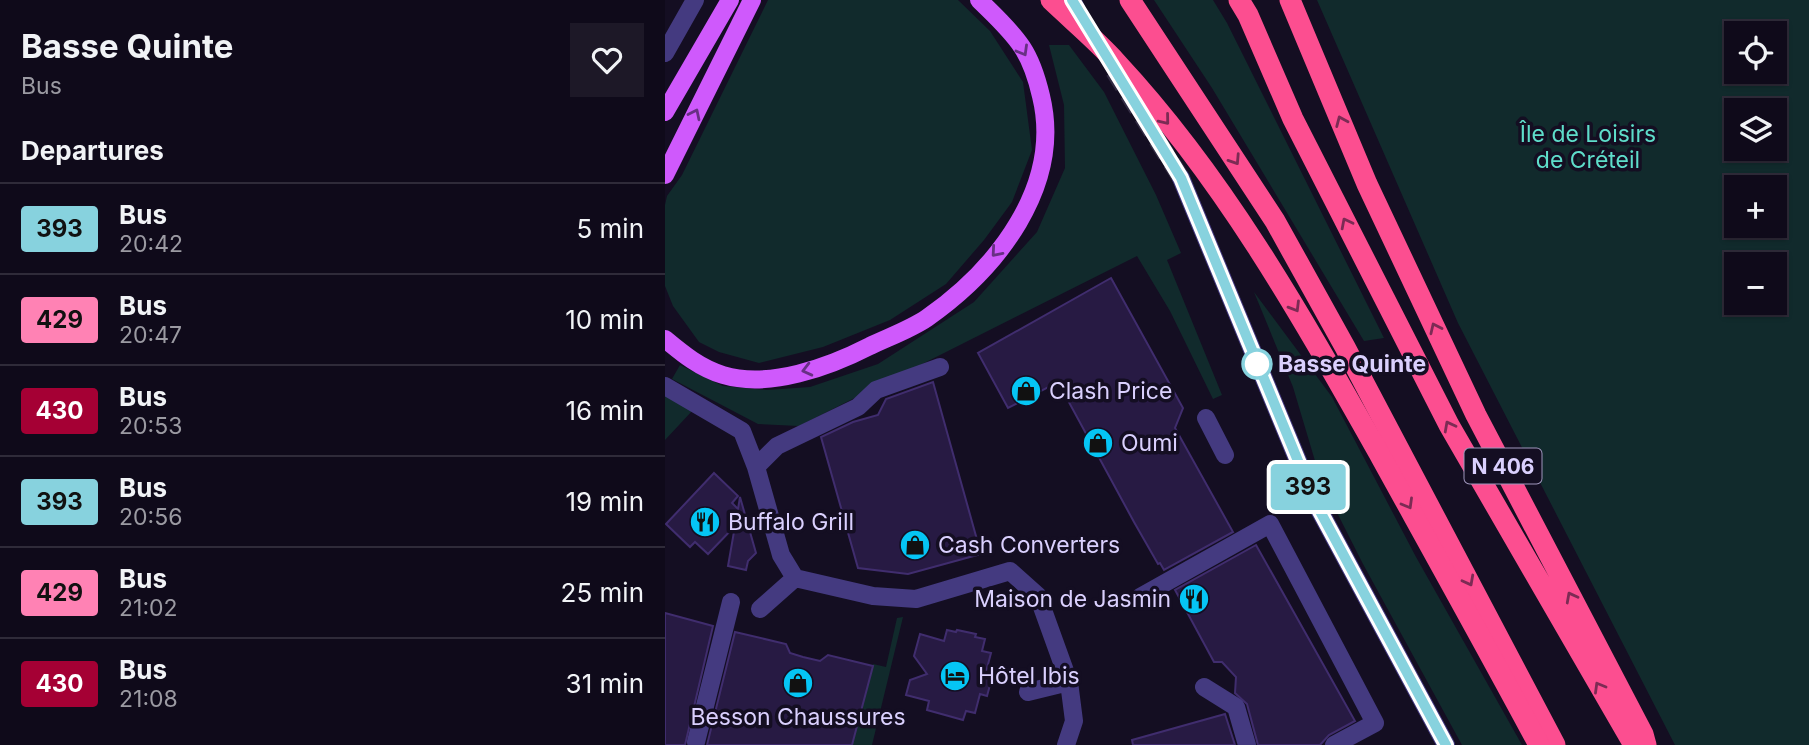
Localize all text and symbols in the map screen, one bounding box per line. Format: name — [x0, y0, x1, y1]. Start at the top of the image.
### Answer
map controls — [1724, 21, 1787, 315]
button: locate — [1724, 21, 1787, 84]
button: heart — [570, 23, 644, 97]
text: Basse Quinte — [21, 26, 234, 66]
one-way arrow — [1015, 44, 1028, 57]
text: Bus — [21, 72, 62, 100]
button: layers — [1724, 98, 1787, 161]
one-way arrow — [687, 109, 701, 121]
one-way arrow — [1157, 112, 1170, 125]
one-way arrow — [1335, 116, 1349, 128]
park label: Île de Loisirs de Créteil — [1519, 120, 1656, 174]
text: Departures — [21, 135, 164, 166]
one-way arrow — [1227, 152, 1240, 165]
button: + — [1724, 175, 1787, 238]
text: Bus — [119, 199, 167, 230]
text: 5 min — [576, 213, 644, 244]
text: 393 — [36, 214, 83, 243]
one-way arrow — [1341, 218, 1355, 230]
text: 20:42 — [119, 230, 183, 258]
one-way arrow — [992, 244, 1004, 257]
button: − — [1724, 252, 1787, 315]
text: Bus — [119, 290, 167, 321]
one-way arrow — [1287, 299, 1300, 312]
text: 10 min — [565, 304, 644, 335]
text: 429 — [36, 305, 83, 334]
text: 20:47 — [119, 321, 182, 349]
one-way arrow — [1429, 323, 1443, 335]
marker: Basse Quinte — [1242, 349, 1272, 379]
place label: Basse Quinte — [1278, 350, 1426, 378]
one-way arrow — [801, 362, 813, 376]
shop icon: Clash Price — [1009, 374, 1043, 408]
place label: Clash Price — [1049, 377, 1172, 405]
text: Bus — [119, 381, 167, 412]
text: 16 min — [566, 395, 644, 426]
text: 430 — [36, 396, 83, 425]
text: 20:53 — [119, 412, 182, 440]
one-way arrow — [1444, 420, 1458, 433]
shop icon: Oumi — [1081, 426, 1115, 460]
place label: Oumi — [1121, 429, 1178, 457]
road number: N 406 — [1465, 448, 1541, 484]
line badge: 393 — [1268, 464, 1348, 510]
text: Bus — [119, 472, 167, 503]
text: 393 — [1285, 472, 1331, 501]
text: 19 min — [566, 486, 644, 517]
text: 393 — [36, 487, 83, 516]
one-way arrow — [1400, 497, 1413, 510]
text: 20:56 — [119, 503, 182, 531]
restaurant icon: Buffalo Grill — [688, 505, 722, 539]
place label: Buffalo Grill — [728, 508, 854, 536]
shop icon: Cash Converters — [898, 528, 932, 562]
place label: Cash Converters — [938, 531, 1120, 559]
text: Bus — [119, 563, 167, 594]
one-way arrow — [1460, 574, 1474, 586]
text: 25 min — [561, 577, 644, 608]
text: 429 — [36, 578, 83, 607]
restaurant icon: Maison de Jasmin — [1177, 582, 1211, 616]
place label: Maison de Jasmin — [974, 585, 1171, 613]
one-way arrow — [1566, 592, 1579, 604]
text: 21:02 — [119, 594, 178, 622]
text: Bus — [119, 654, 167, 685]
hotel icon: Hôtel Ibis — [938, 659, 972, 693]
place label: Hôtel Ibis — [978, 662, 1080, 690]
shop icon: Besson Chaussures — [781, 666, 815, 700]
text: 31 min — [566, 668, 644, 699]
text: 430 — [36, 669, 83, 698]
one-way arrow — [1594, 681, 1607, 694]
text: 21:08 — [119, 685, 178, 713]
place label: Besson Chaussures — [690, 703, 906, 731]

